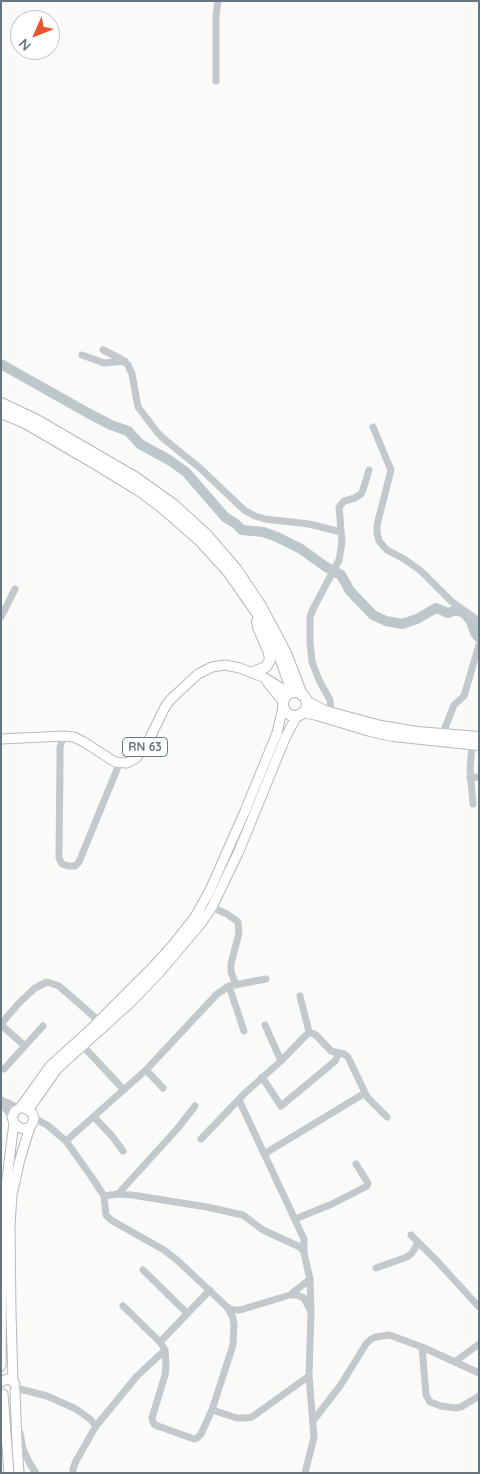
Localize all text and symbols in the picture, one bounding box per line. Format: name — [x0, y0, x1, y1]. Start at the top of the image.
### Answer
north arrow — [10, 10, 60, 60]
text: N — [15, 35, 35, 55]
road number: RN 63 — [122, 738, 168, 756]

